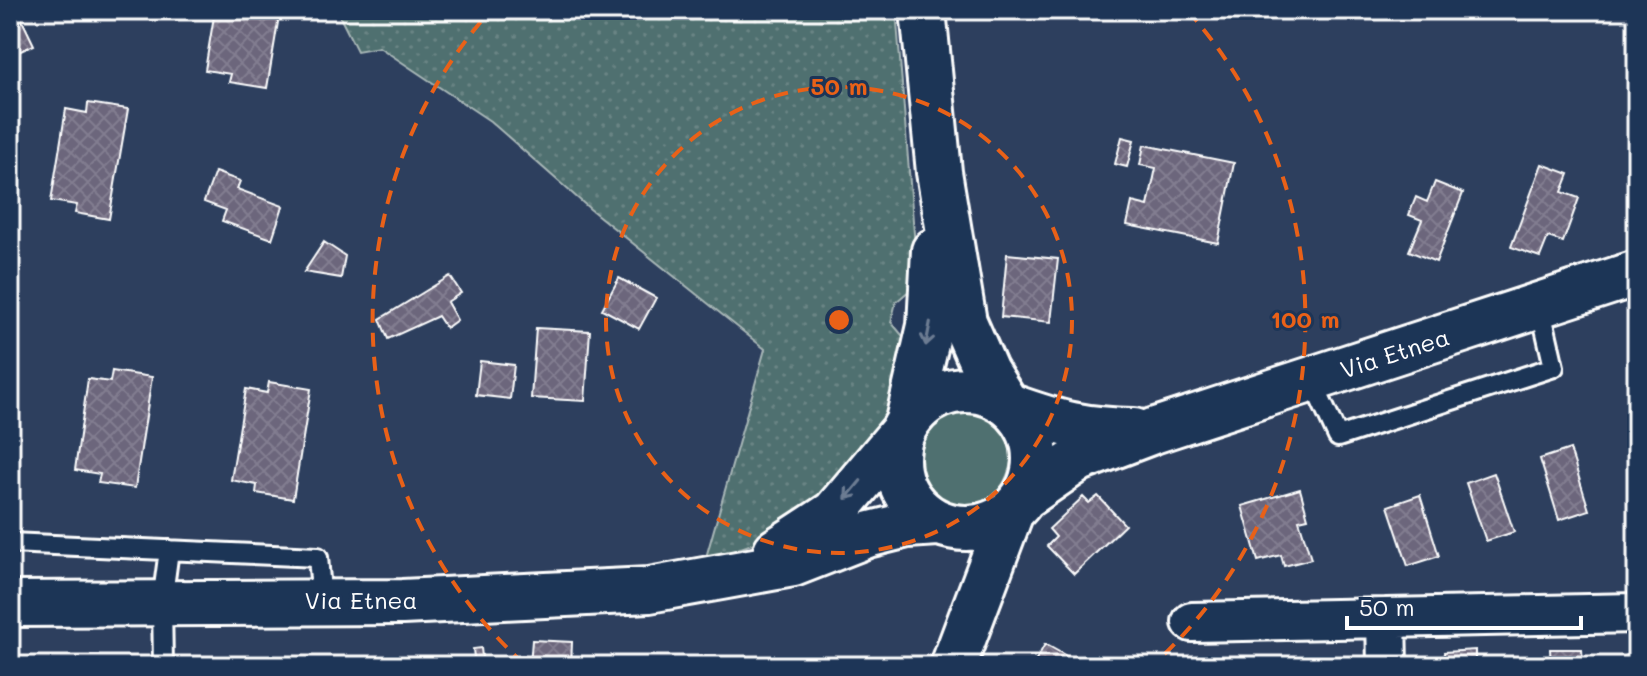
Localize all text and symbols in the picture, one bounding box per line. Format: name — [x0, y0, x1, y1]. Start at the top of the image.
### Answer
text: 50 m — [810, 70, 868, 101]
text: 100 m — [1270, 303, 1340, 334]
centre of rings — [825, 306, 853, 334]
one-way arrow — [920, 320, 935, 346]
street label: Via Etnea — [1336, 320, 1453, 385]
one-way arrow — [844, 479, 862, 500]
scale bar — [1347, 580, 1581, 630]
street label: Via Etnea — [305, 584, 417, 615]
text: 50 m — [1359, 591, 1415, 622]

